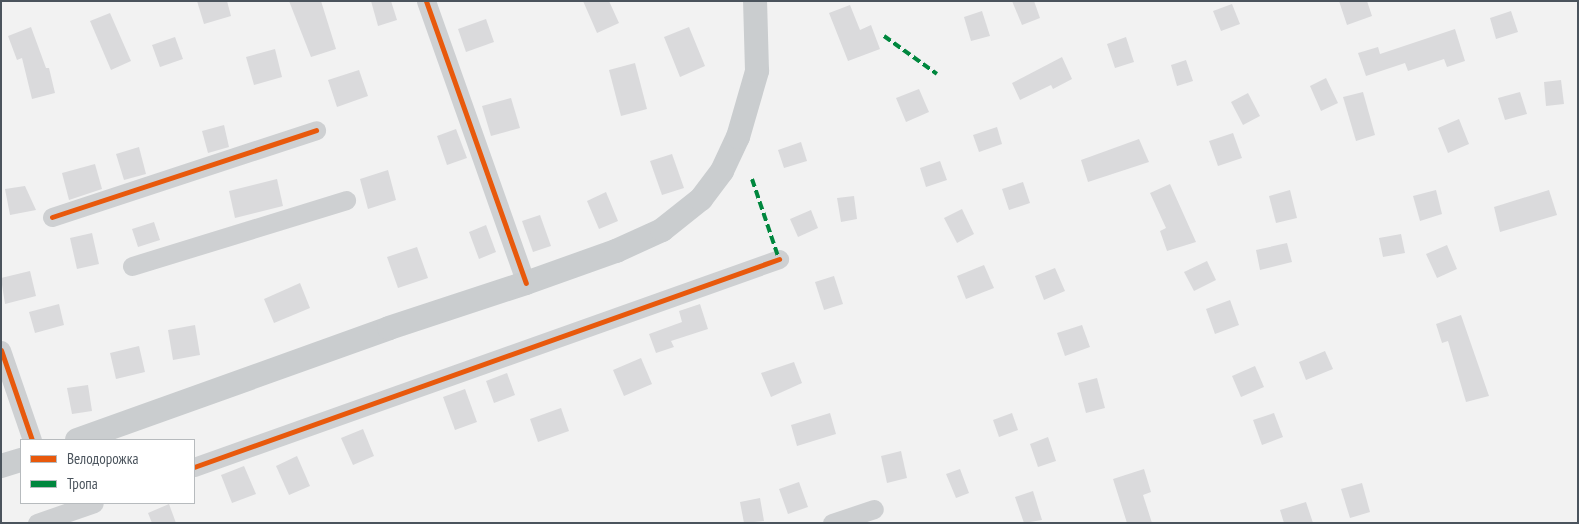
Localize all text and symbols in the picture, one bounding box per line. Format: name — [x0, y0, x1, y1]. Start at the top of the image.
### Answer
legend — [20, 439, 195, 504]
text: Велодорожка — [67, 449, 138, 468]
text: Тропа — [67, 474, 98, 493]

